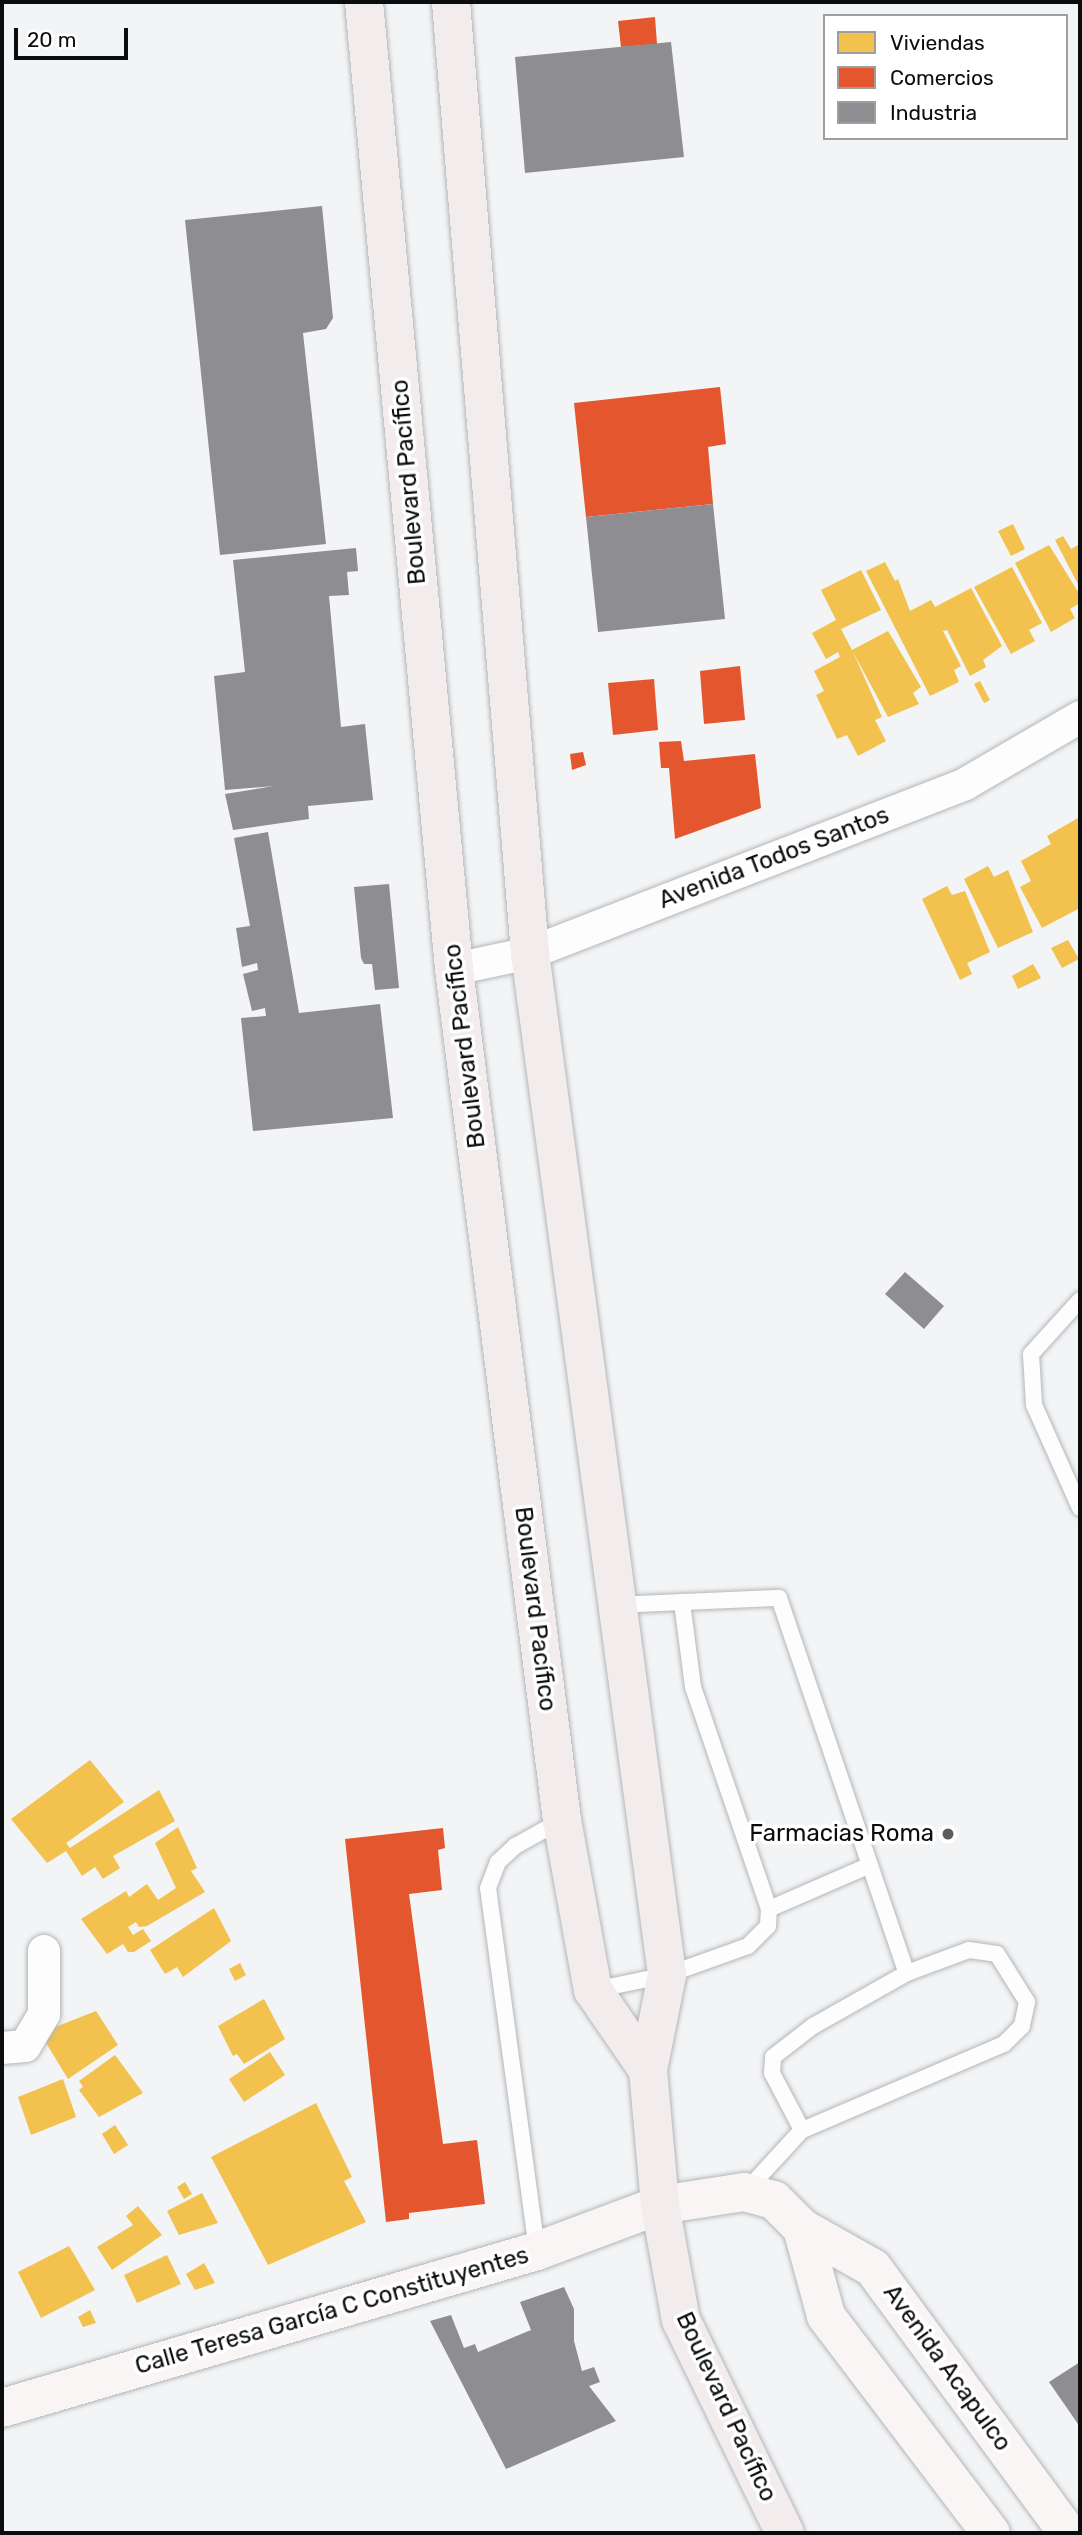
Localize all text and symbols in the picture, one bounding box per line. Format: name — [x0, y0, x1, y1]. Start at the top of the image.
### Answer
scale bar — [18, 14, 131, 58]
legend — [823, 14, 1068, 140]
text: 20 m — [27, 27, 76, 52]
text: Viviendas — [890, 30, 985, 55]
text: Comercios — [890, 65, 994, 90]
text: Industria — [890, 100, 977, 125]
street label: Boulevard Pacífico — [386, 378, 432, 586]
street label: Avenida Todos Santos — [655, 801, 893, 915]
street label: Boulevard Pacífico — [438, 942, 492, 1150]
street label: Boulevard Pacífico — [508, 1505, 562, 1713]
place label: Farmacias Roma — [749, 1820, 934, 1848]
marker: Farmacias Roma — [940, 1826, 956, 1842]
street label: Calle Teresa García C Constituyentes — [132, 2241, 532, 2381]
street label: Avenida Acapulco — [877, 2279, 1017, 2457]
street label: Boulevard Pacífico — [669, 2308, 783, 2506]

